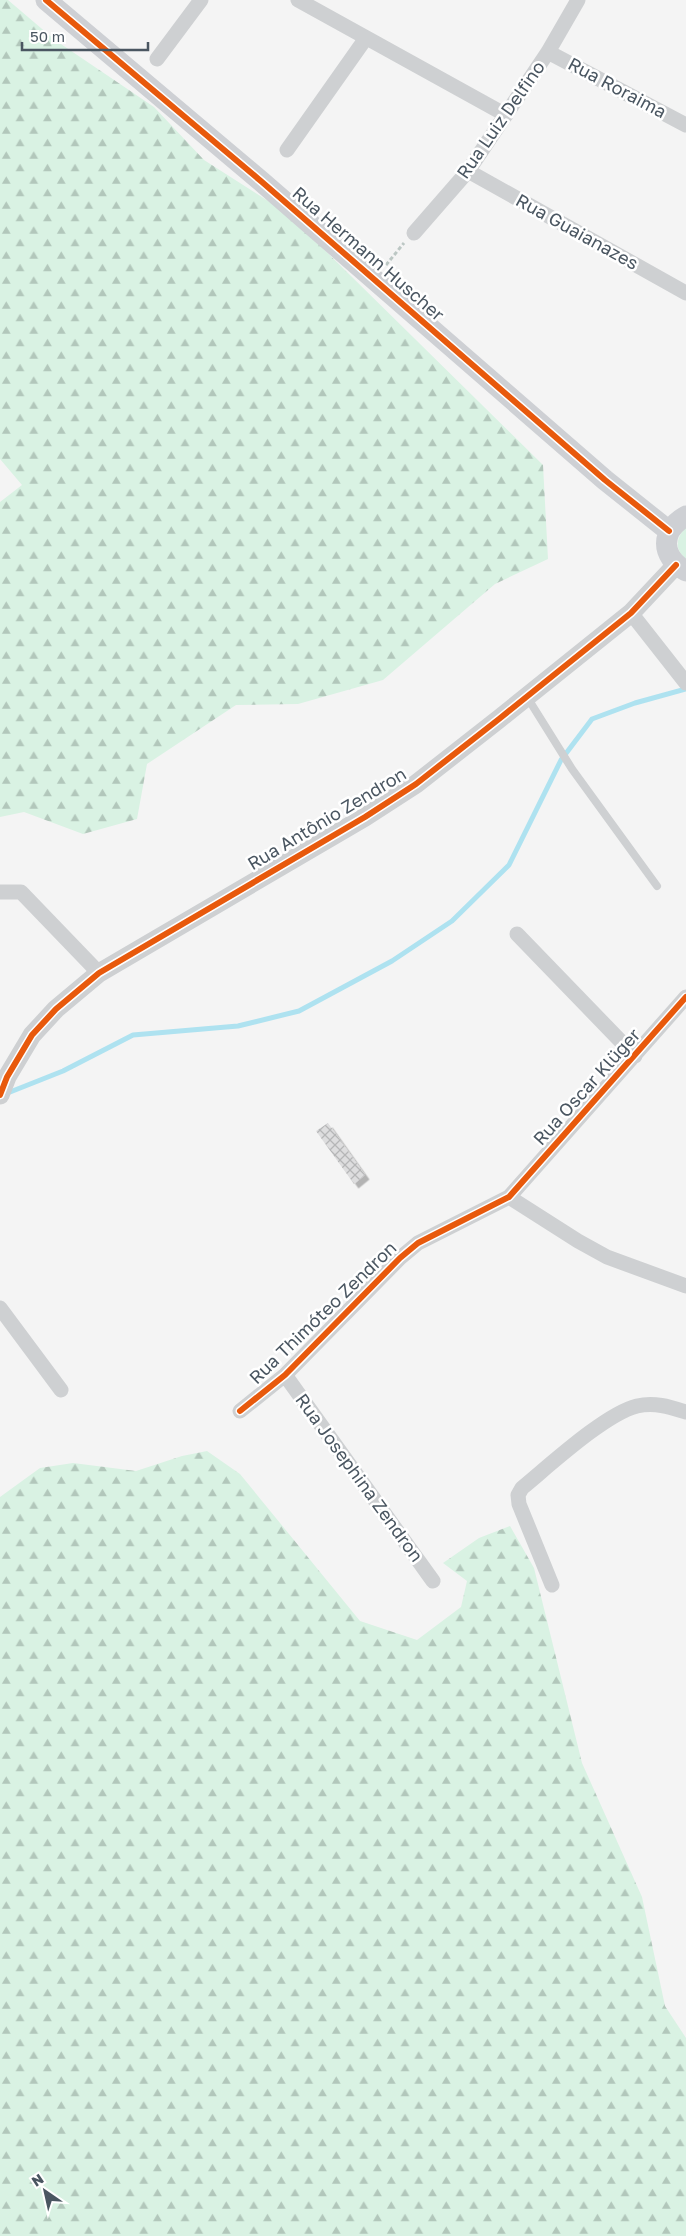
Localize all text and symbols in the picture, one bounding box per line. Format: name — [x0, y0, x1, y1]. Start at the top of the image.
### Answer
scale bar — [22, 20, 149, 52]
text: 50 m — [30, 27, 65, 45]
street label: Rua Roraima — [565, 52, 670, 122]
street label: Rua Luiz Delfino — [451, 56, 549, 182]
street label: Rua Hermann Huscher — [288, 181, 449, 325]
street label: Rua Guaianazes — [512, 188, 643, 274]
street label: Rua Antônio Zendron — [243, 762, 410, 874]
street label: Rua Oscar Klüger — [528, 1024, 644, 1149]
street label: Rua Thimóteo Zendron — [244, 1236, 400, 1388]
street label: Rua Josephina Zendron — [291, 1389, 428, 1566]
north arrow — [20, 2166, 70, 2216]
text: N — [28, 2170, 47, 2190]

